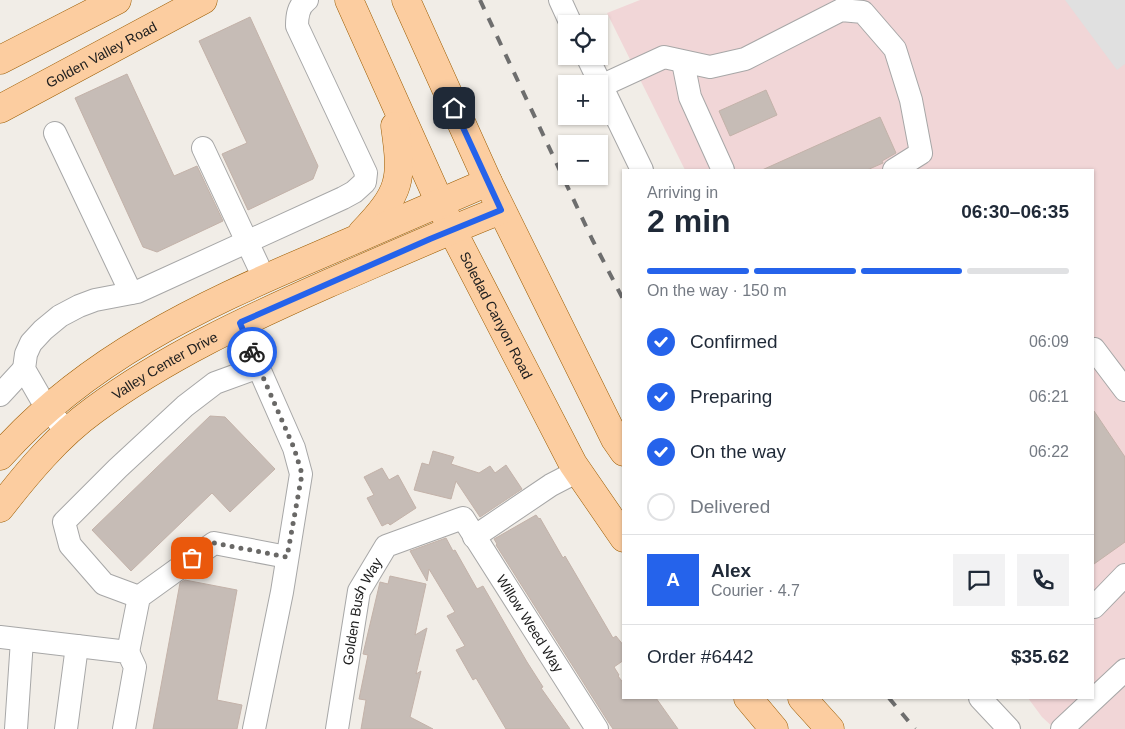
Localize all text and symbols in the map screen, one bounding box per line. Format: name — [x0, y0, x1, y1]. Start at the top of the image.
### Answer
map controls — [558, 15, 608, 185]
button: locate — [558, 15, 608, 65]
street label: Golden Valley Road — [43, 18, 160, 91]
button: + — [558, 75, 608, 125]
pin — [433, 87, 475, 129]
icon: home — [440, 94, 468, 122]
button: − — [558, 135, 608, 185]
text: Arriving in — [647, 184, 718, 201]
text: 06:30–06:35 — [961, 201, 1069, 222]
text: 2 min — [647, 203, 731, 239]
street label: Soledad Canyon Road — [457, 249, 536, 382]
text: On the way · 150 m — [647, 282, 787, 299]
courier — [227, 327, 277, 377]
street label: Valley Center Drive — [109, 328, 221, 403]
icon: check — [647, 328, 675, 356]
text: Confirmed — [690, 331, 778, 352]
text: 06:09 — [1029, 333, 1069, 350]
icon: bike — [238, 338, 266, 366]
icon: check — [647, 383, 675, 411]
text: Preparing — [690, 386, 772, 407]
text: 06:21 — [1029, 388, 1069, 405]
icon: check — [647, 438, 675, 466]
text: On the way — [690, 441, 786, 462]
text: 06:22 — [1029, 443, 1069, 460]
text: Delivered — [690, 496, 770, 517]
pin — [171, 537, 213, 579]
icon: bag — [178, 544, 206, 572]
button: chat — [953, 554, 1005, 606]
button: phone — [1017, 554, 1069, 606]
street label: Golden Bush Way — [339, 555, 385, 666]
text: Alex — [711, 560, 751, 581]
text: A — [666, 569, 680, 590]
street label: Willow Weed Way — [493, 572, 567, 675]
text: Courier · 4.7 — [711, 582, 800, 599]
text: Order #6442 — [647, 646, 754, 667]
text: $35.62 — [1011, 646, 1069, 667]

